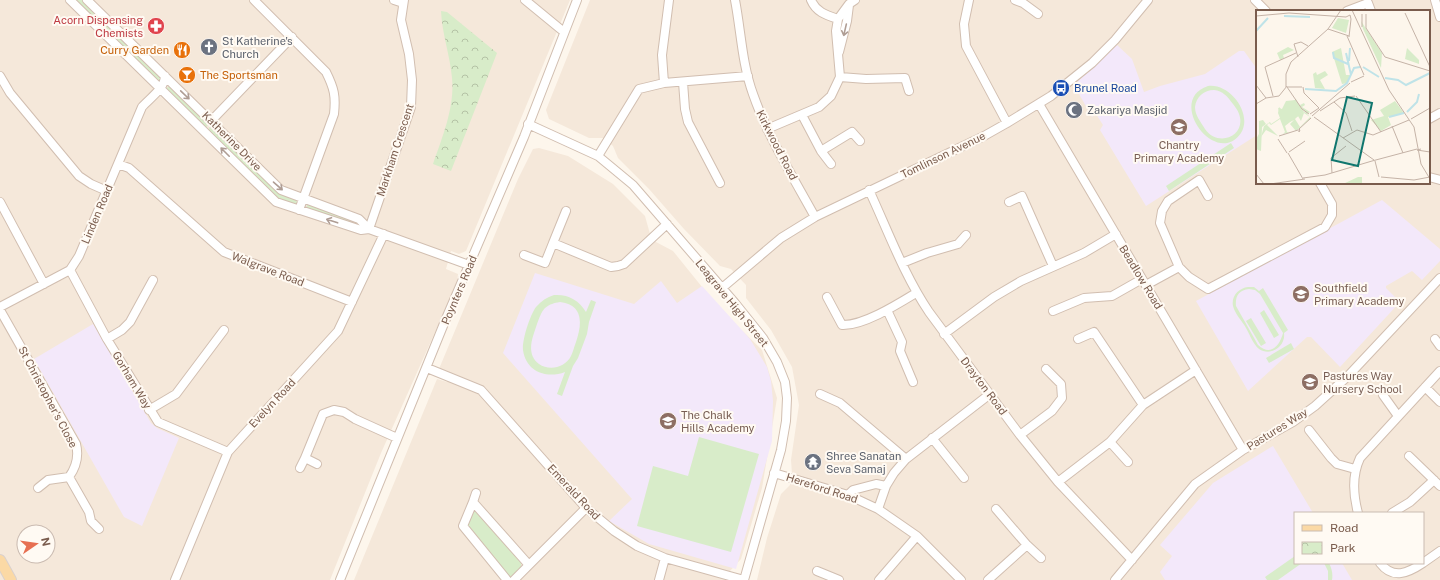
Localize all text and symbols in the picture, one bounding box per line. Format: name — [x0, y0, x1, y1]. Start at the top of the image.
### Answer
inset map — [1256, 10, 1430, 184]
place label: Acorn Dispensing Chemists — [53, 14, 143, 39]
pharmacy icon: Acorn Dispensing Chemists — [146, 16, 166, 36]
one-way arrow — [841, 23, 849, 36]
place label: St Katherine's Church — [222, 35, 293, 60]
church icon: St Katherine's Church — [199, 37, 219, 57]
restaurant icon: Curry Garden — [172, 40, 192, 60]
place label: Curry Garden — [100, 44, 169, 56]
bar icon: The Sportsman — [177, 65, 197, 85]
place label: The Sportsman — [200, 69, 278, 81]
bus stop icon: Brunel Road — [1051, 78, 1071, 98]
place label: Brunel Road — [1074, 82, 1137, 94]
one-way arrow — [180, 91, 190, 100]
mosque icon: Zakariya Masjid — [1064, 100, 1084, 120]
street label: Markham Crescent — [374, 102, 416, 198]
place label: Zakariya Masjid — [1087, 104, 1167, 116]
street label: Kirkwood Road — [754, 108, 800, 182]
street label: Katherine Drive — [200, 109, 264, 173]
school or university icon: Chantry Primary Academy — [1169, 117, 1189, 137]
street label: Tomlinson Avenue — [899, 129, 987, 181]
place label: Chantry Primary Academy — [1134, 139, 1224, 164]
one-way arrow — [220, 147, 230, 157]
street label: Linden Road — [79, 182, 115, 246]
one-way arrow — [273, 182, 283, 191]
one-way arrow — [325, 217, 338, 224]
street label: Beadlow Road — [1117, 243, 1165, 311]
street label: Walgrave Road — [230, 250, 306, 288]
street label: Poynters Road — [439, 254, 479, 326]
street label: Leagrave High Street — [693, 257, 771, 349]
place label: Southfield Primary Academy — [1314, 282, 1404, 307]
school or university icon: Southfield Primary Academy — [1291, 284, 1311, 304]
street label: St Christopher's Close — [16, 344, 80, 450]
street label: Gorham Way — [110, 349, 154, 411]
street label: Drayton Road — [958, 355, 1010, 417]
place label: Pastures Way Nursery School — [1323, 370, 1402, 395]
school or university icon: Pastures Way Nursery School — [1300, 372, 1320, 392]
street label: Evelyn Road — [246, 376, 298, 430]
street label: Pastures Way — [1244, 406, 1310, 452]
place label: The Chalk Hills Academy — [681, 409, 755, 434]
school or university icon: The Chalk Hills Academy — [658, 411, 678, 431]
place label: Shree Sanatan Seva Samaj — [826, 450, 901, 475]
temple icon: Shree Sanatan Seva Samaj — [803, 452, 823, 472]
street label: Emerald Road — [545, 462, 603, 522]
street label: Hereford Road — [785, 471, 859, 505]
legend — [1294, 512, 1424, 564]
text: Road — [1330, 521, 1358, 535]
north arrow — [16, 524, 56, 564]
text: N — [39, 536, 53, 547]
text: Park — [1330, 541, 1356, 555]

